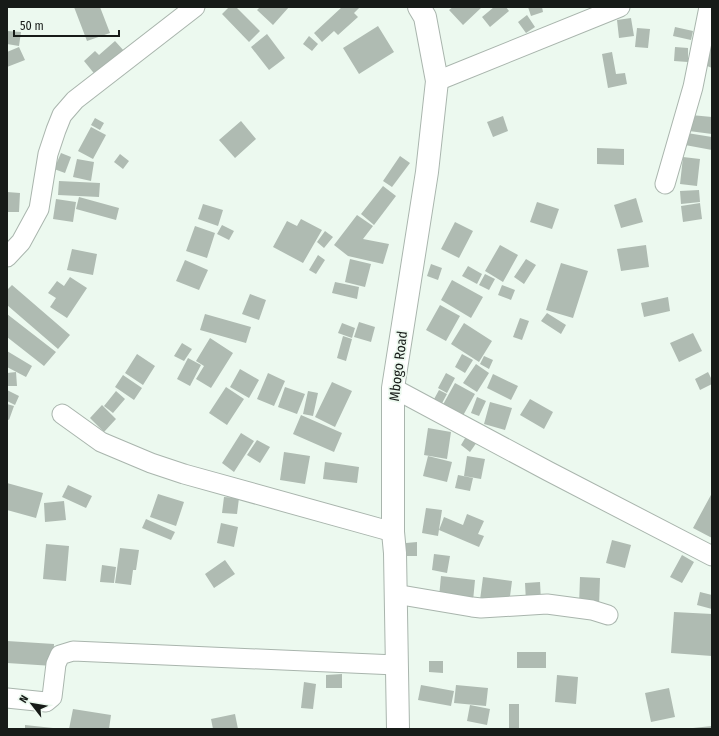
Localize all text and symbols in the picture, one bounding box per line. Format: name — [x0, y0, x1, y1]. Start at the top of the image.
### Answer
scale bar — [14, 12, 119, 38]
text: 50 m — [20, 19, 44, 33]
street label: Mbogo Road — [386, 330, 411, 402]
north arrow — [12, 684, 52, 724]
text: N — [17, 693, 31, 705]

